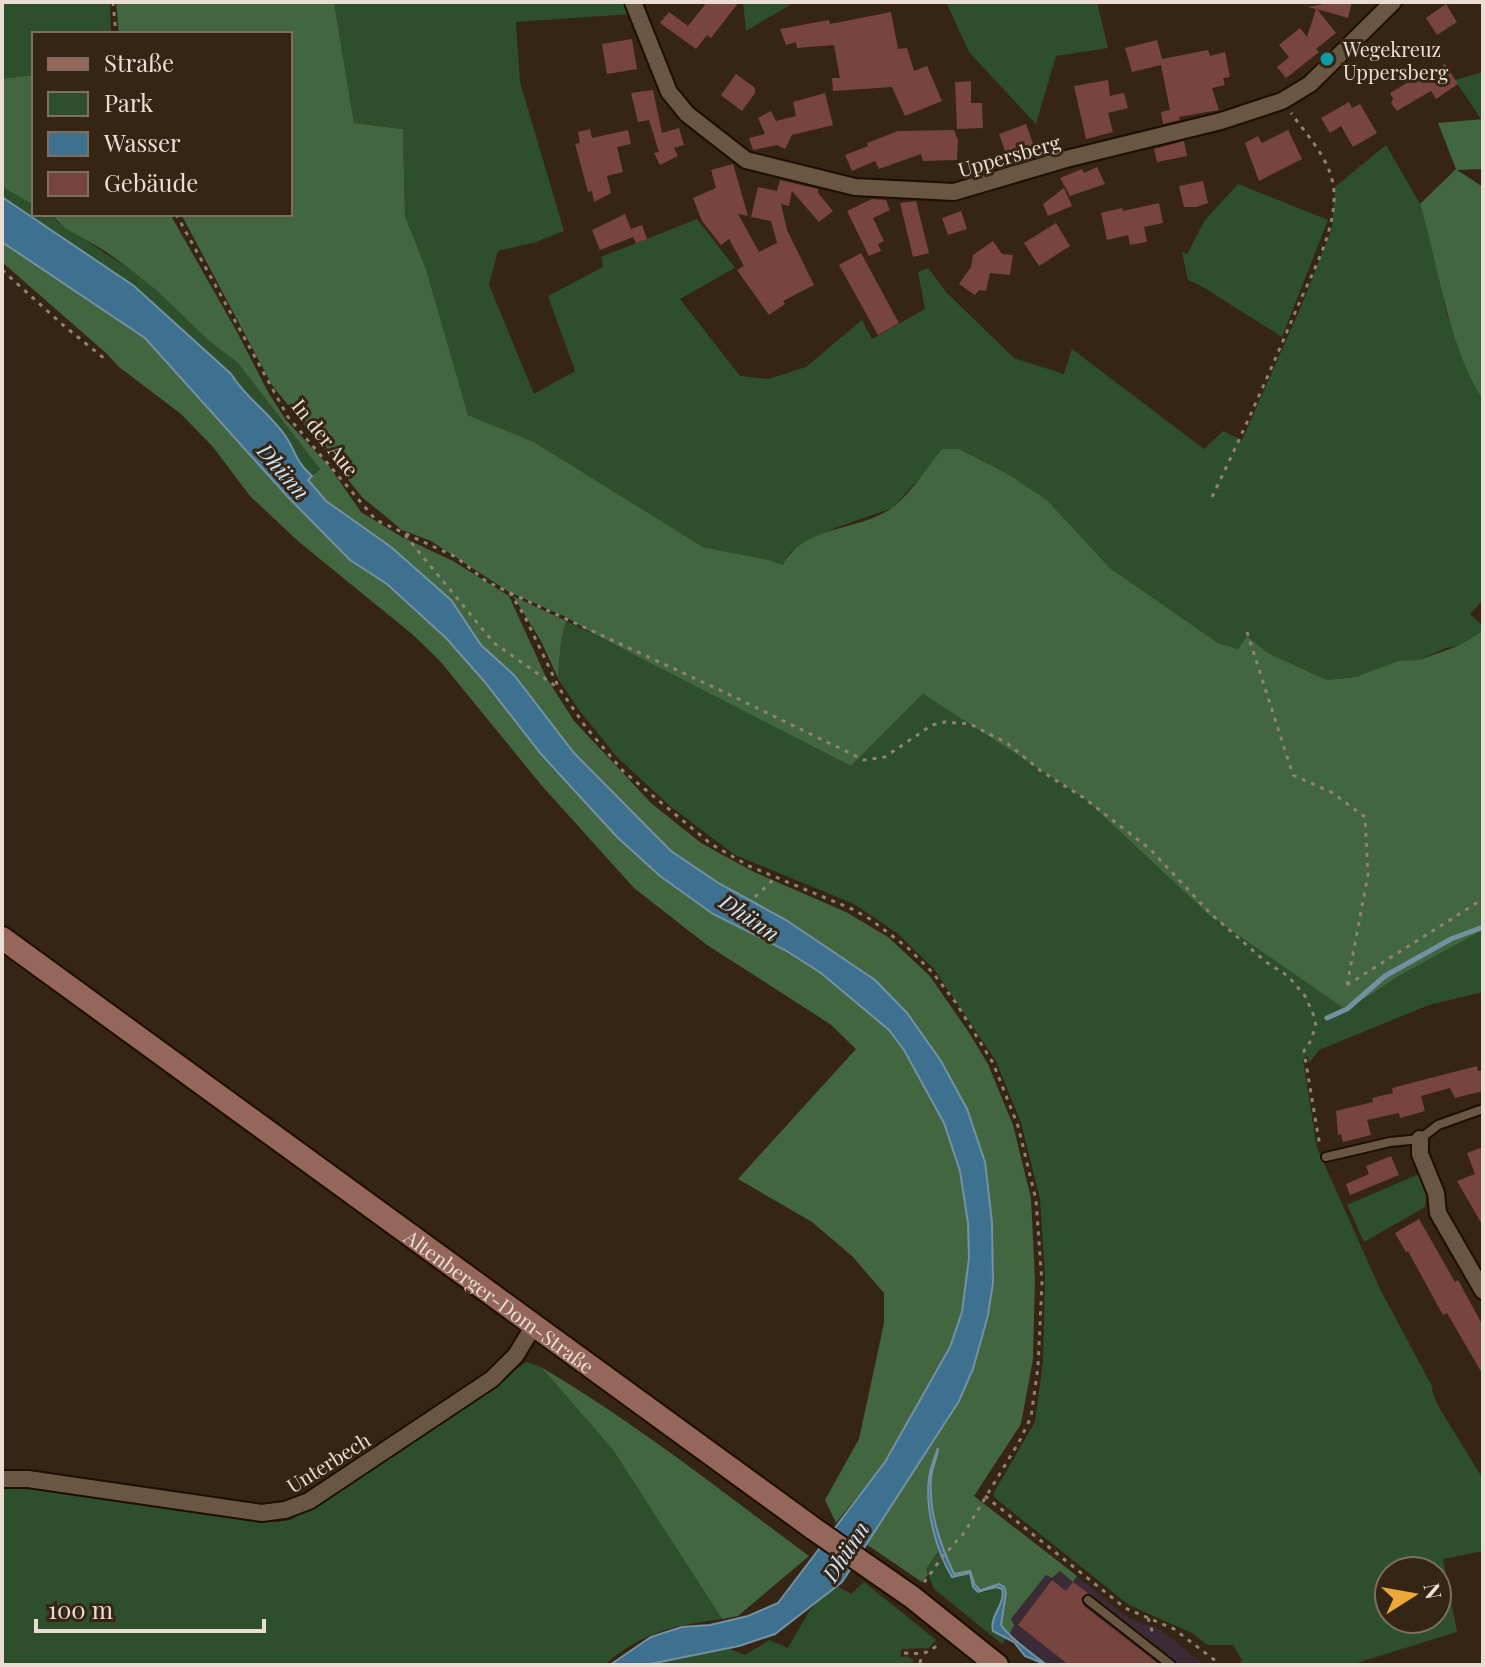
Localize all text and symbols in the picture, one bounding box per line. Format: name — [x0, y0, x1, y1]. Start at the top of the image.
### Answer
legend — [32, 32, 292, 216]
place label: Wegekreuz Uppersberg — [1342, 35, 1449, 85]
text: Straße — [104, 46, 174, 78]
marker: Wegekreuz Uppersberg — [1318, 50, 1336, 68]
text: Park — [104, 86, 154, 118]
text: Wasser — [103, 126, 181, 158]
street label: Uppersberg — [955, 127, 1064, 182]
text: Gebäude — [104, 166, 199, 198]
street label: In der Aue — [287, 393, 365, 481]
water label: Dhünn — [250, 436, 317, 506]
water label: Dhünn — [714, 886, 786, 948]
street label: Altenberger-Dom-Straße — [399, 1222, 600, 1379]
street label: Unterbech — [281, 1426, 375, 1498]
water label: Dhünn — [814, 1515, 875, 1588]
north arrow — [1373, 1555, 1453, 1635]
text: N — [1417, 1580, 1450, 1602]
scale bar — [36, 1583, 264, 1633]
text: 100 m — [48, 1593, 113, 1625]

